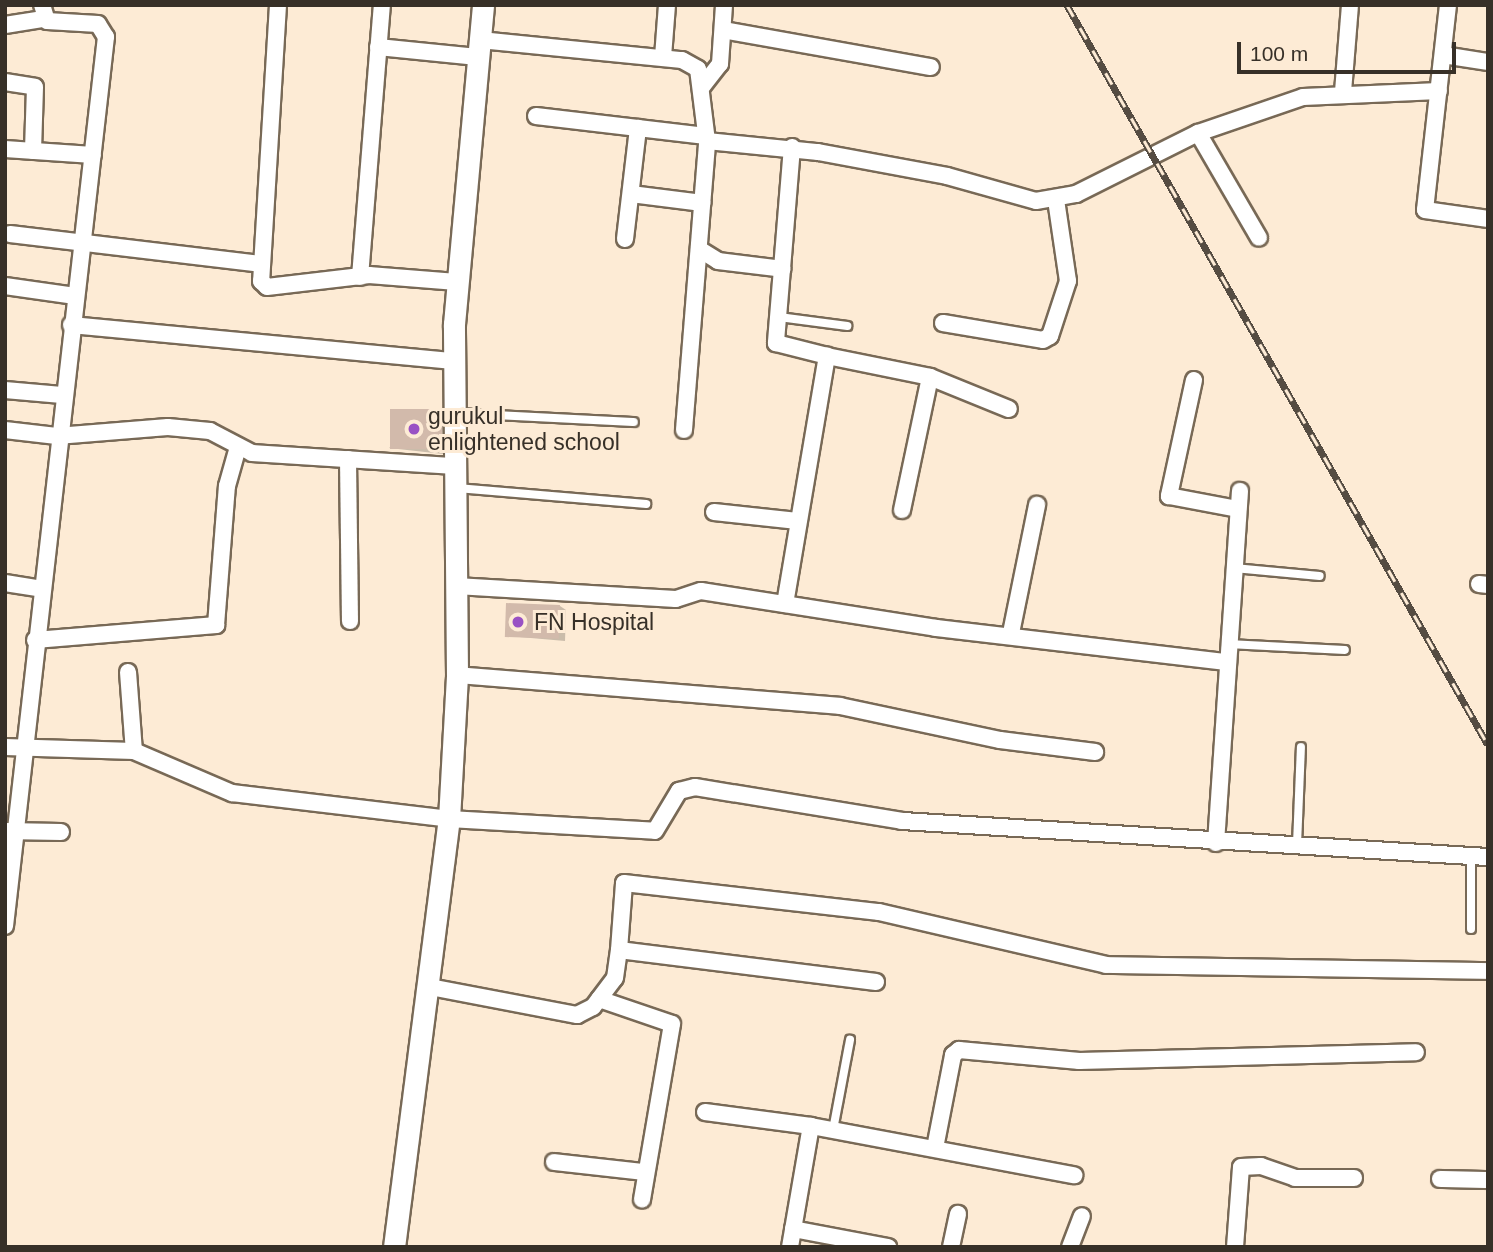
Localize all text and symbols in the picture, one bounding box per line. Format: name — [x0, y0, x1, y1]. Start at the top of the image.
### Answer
scale bar — [1241, 28, 1460, 72]
text: 100 m — [1250, 42, 1308, 65]
place label: gurukul enlightened school — [428, 402, 620, 456]
marker: gurukul enlightened school — [406, 421, 422, 437]
place label: FN Hospital — [534, 608, 654, 636]
marker: FN Hospital — [508, 612, 528, 632]

